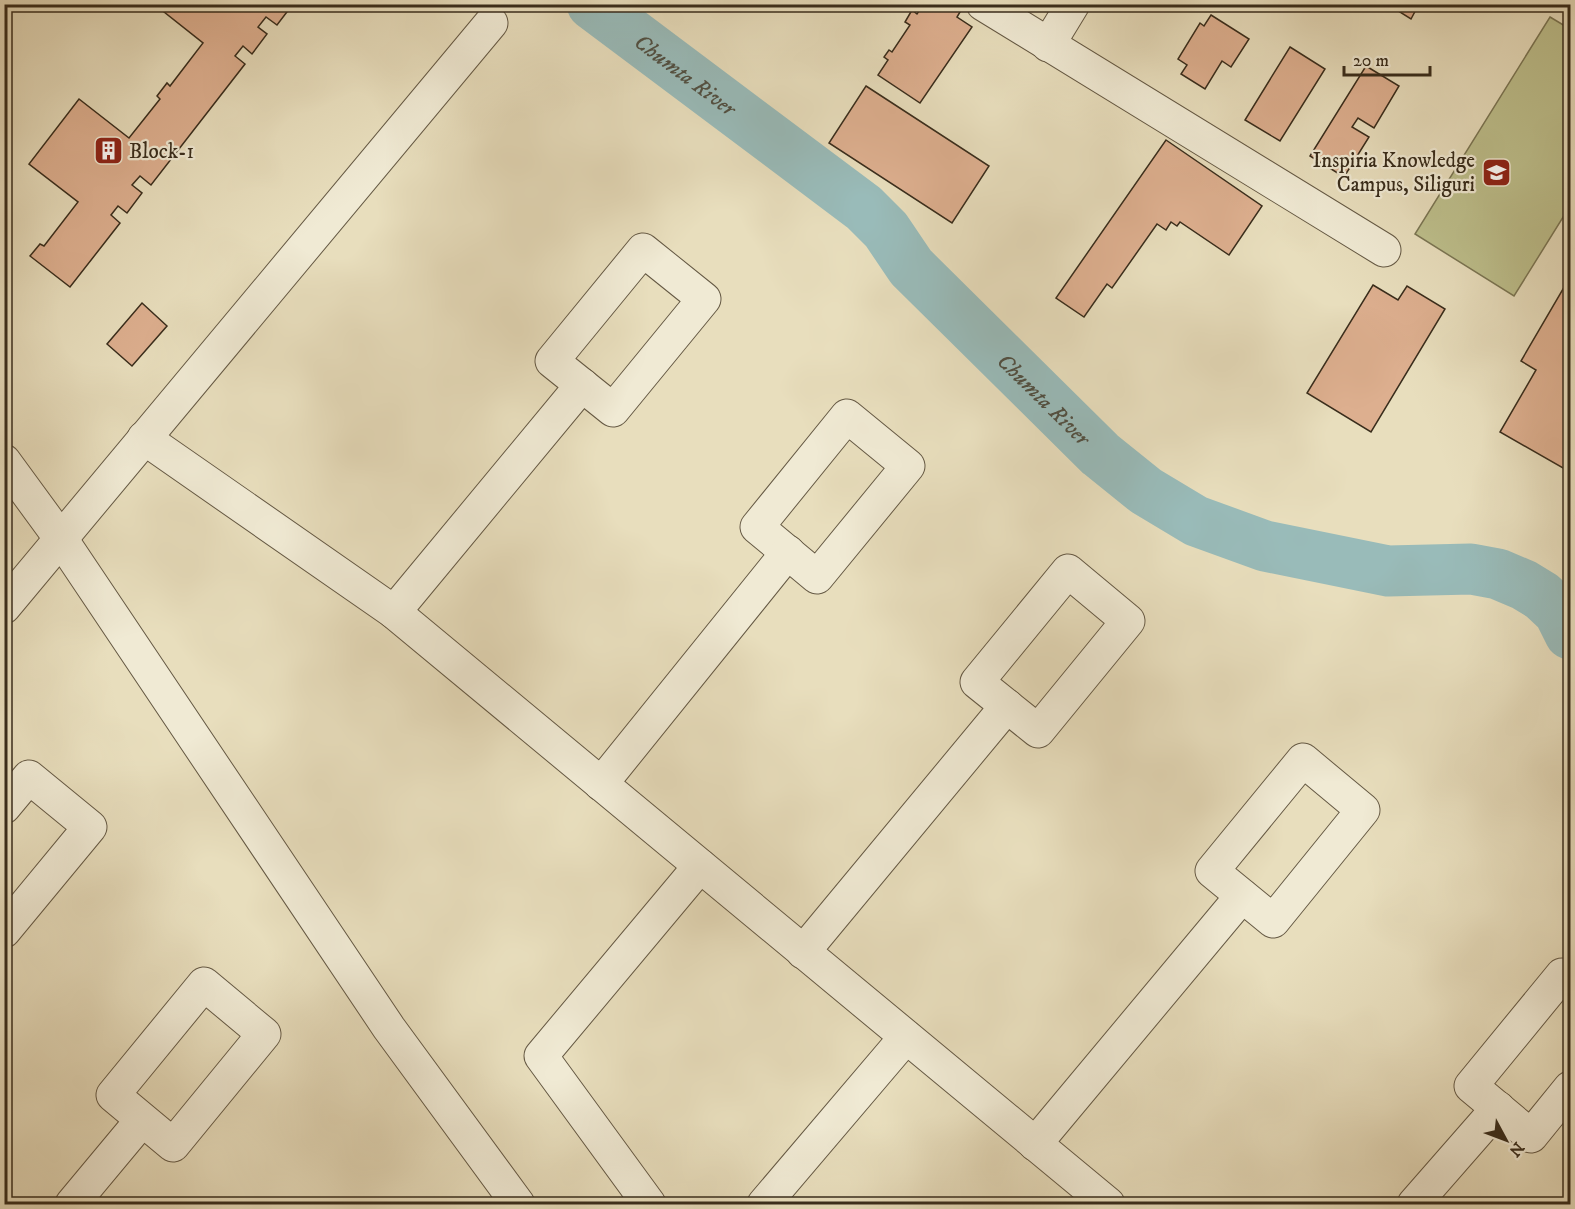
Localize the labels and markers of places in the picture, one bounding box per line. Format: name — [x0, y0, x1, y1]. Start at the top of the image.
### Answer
building icon: Block-1 — [92, 135, 124, 167]
place label: Block-1 — [129, 139, 194, 165]
place label: Inspiria Knowledge Campus, Siliguri — [1313, 148, 1475, 198]
school or university icon: Inspiria Knowledge Campus, Siliguri — [1480, 156, 1512, 188]

